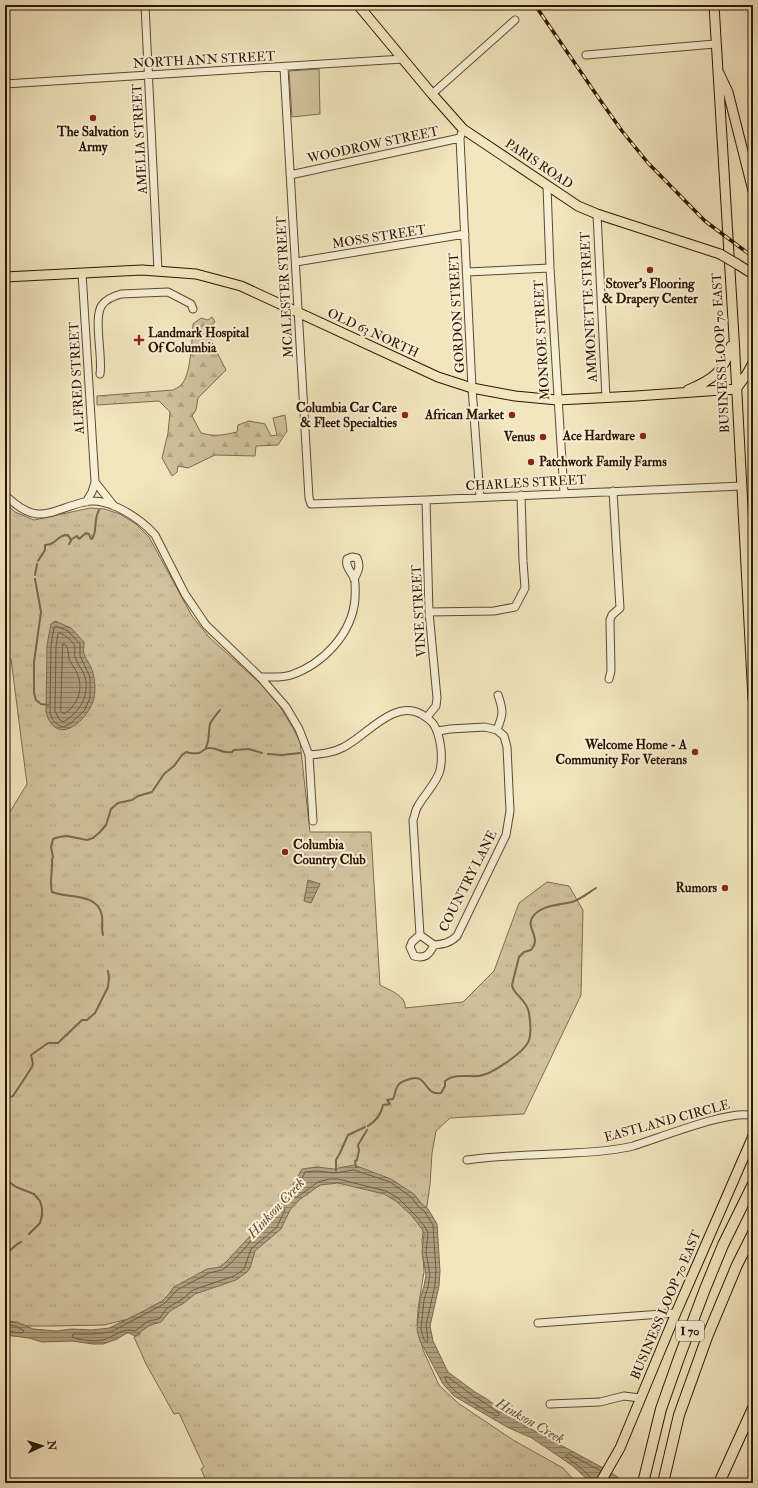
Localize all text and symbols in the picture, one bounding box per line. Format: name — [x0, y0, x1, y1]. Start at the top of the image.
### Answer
street label: NORTH ANN STREET — [132, 48, 276, 72]
street label: AMELIA STREET — [129, 83, 151, 196]
marker: The Salvation Army — [88, 113, 98, 123]
street label: WOODROW STREET — [305, 123, 441, 167]
place label: The Salvation Army — [56, 124, 129, 156]
street label: PARIS ROAD — [502, 135, 576, 193]
street label: MCALESTER STREET — [273, 215, 297, 358]
street label: MOSS STREET — [331, 222, 427, 252]
street label: AMMONETTE STREET — [577, 231, 601, 384]
street label: GORDON STREET — [446, 252, 468, 374]
marker: Stover's Flooring & Drapery Center — [645, 265, 655, 275]
street label: BUSINESS LOOP 70 EAST — [709, 272, 733, 434]
place label: Stover's Flooring & Drapery Center — [602, 276, 699, 308]
street label: MONROE STREET — [531, 279, 553, 401]
street label: OLD 63 NORTH — [325, 305, 421, 361]
street label: ALFRED STREET — [66, 321, 88, 436]
place label: Landmark Hospital Of Columbia — [148, 325, 250, 356]
marker: Landmark Hospital Of Columbia — [133, 334, 145, 346]
place label: Columbia Car Care & Fleet Specialties — [296, 400, 398, 432]
place label: African Market — [424, 407, 505, 423]
marker: Columbia Car Care & Fleet Specialties — [400, 410, 410, 420]
marker: African Market — [507, 410, 517, 420]
place label: Ace Hardware — [562, 428, 636, 444]
place label: Venus — [503, 429, 536, 445]
marker: Ace Hardware — [638, 431, 648, 441]
marker: Venus — [538, 432, 548, 442]
place label: Patchwork Family Farms — [539, 454, 667, 471]
marker: Patchwork Family Farms — [526, 457, 536, 467]
street label: CHARLES STREET — [465, 472, 587, 494]
street label: VINE STREET — [409, 564, 429, 658]
place label: Welcome Home - A Community For Veterans — [555, 737, 688, 769]
marker: Welcome Home - A Community For Veterans — [690, 747, 700, 757]
street label: COUNTRY LANE — [435, 828, 501, 934]
place label: Columbia Country Club — [293, 837, 366, 869]
marker: Columbia Country Club — [280, 847, 290, 857]
place label: Rumors — [676, 880, 718, 896]
marker: Rumors — [720, 883, 730, 893]
street label: EASTLAND CIRCLE — [602, 1097, 732, 1145]
water label: Hinkson Creek — [243, 1174, 308, 1242]
street label: BUSINESS LOOP 70 EAST — [627, 1228, 705, 1382]
road number: I 70 — [676, 1321, 704, 1341]
water label: Hinkson Creek — [492, 1394, 567, 1448]
north arrow — [22, 1426, 62, 1466]
text: N — [45, 1439, 58, 1452]

